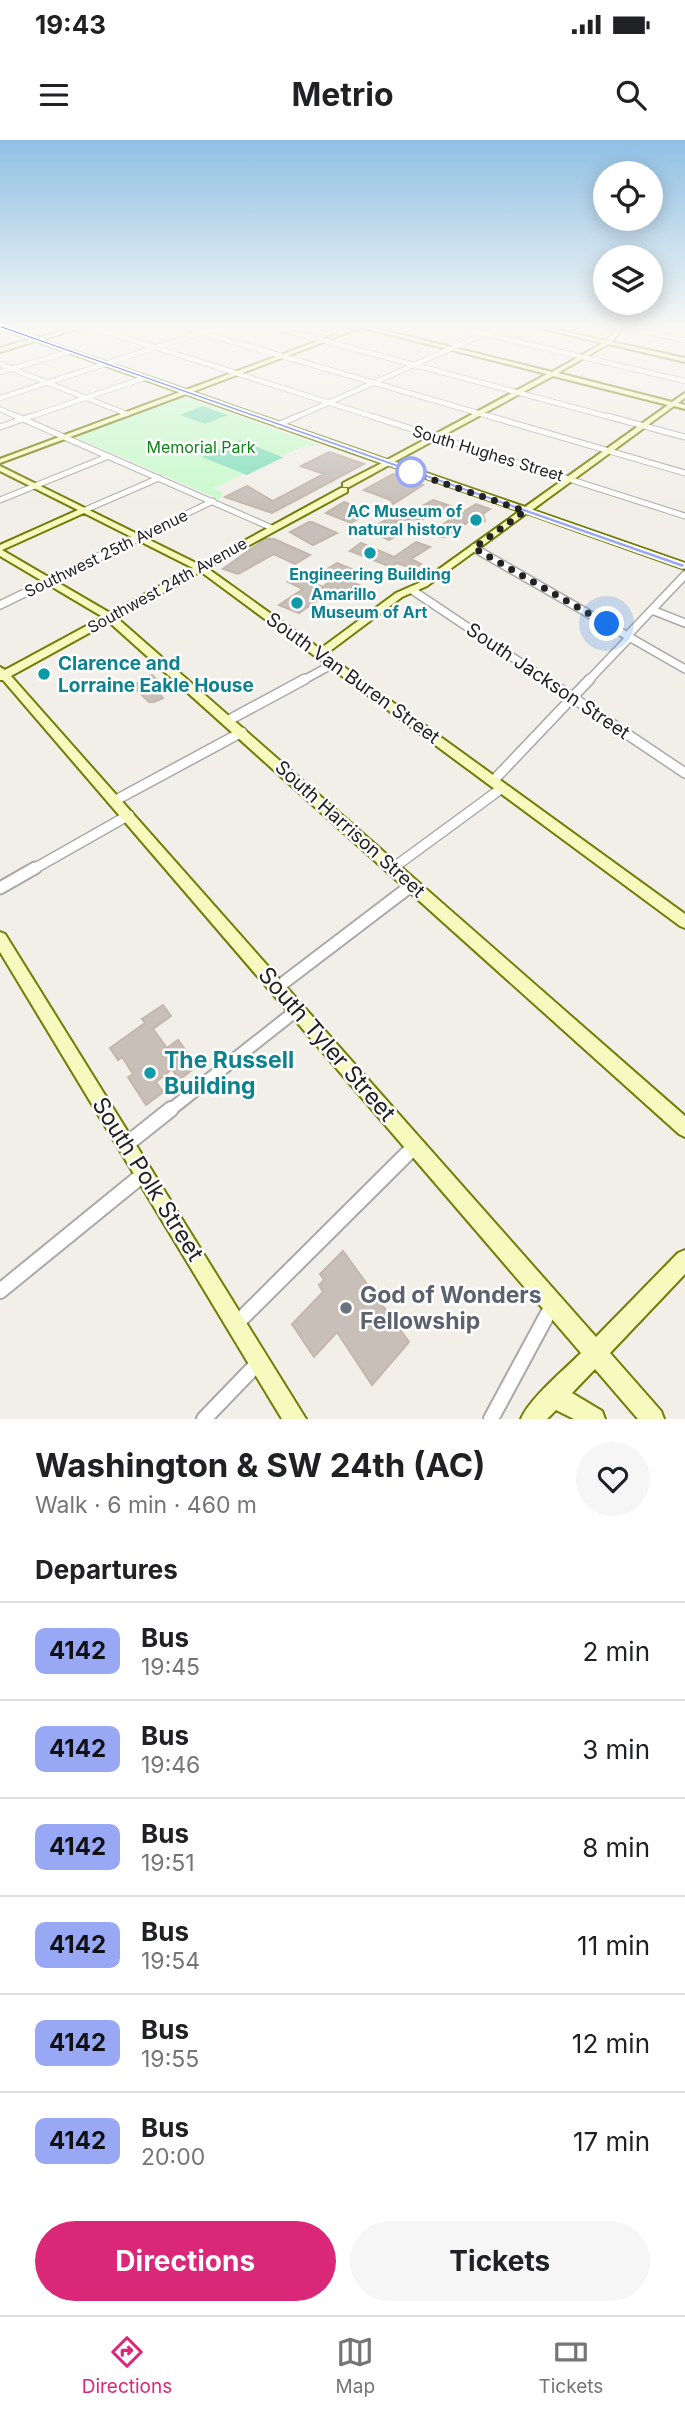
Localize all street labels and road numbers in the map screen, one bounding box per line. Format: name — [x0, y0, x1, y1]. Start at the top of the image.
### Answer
street label: South Hughes Street — [410, 421, 566, 485]
street label: Southwest 25th Avenue — [21, 505, 191, 601]
street label: Southwest 24th Avenue — [84, 533, 250, 637]
street label: South Van Buren Street — [262, 607, 444, 749]
street label: South Jackson Street — [462, 618, 634, 744]
street label: South Harrison Street — [270, 756, 430, 902]
street label: South Tyler Street — [252, 961, 402, 1127]
street label: South Polk Street — [86, 1092, 210, 1266]

